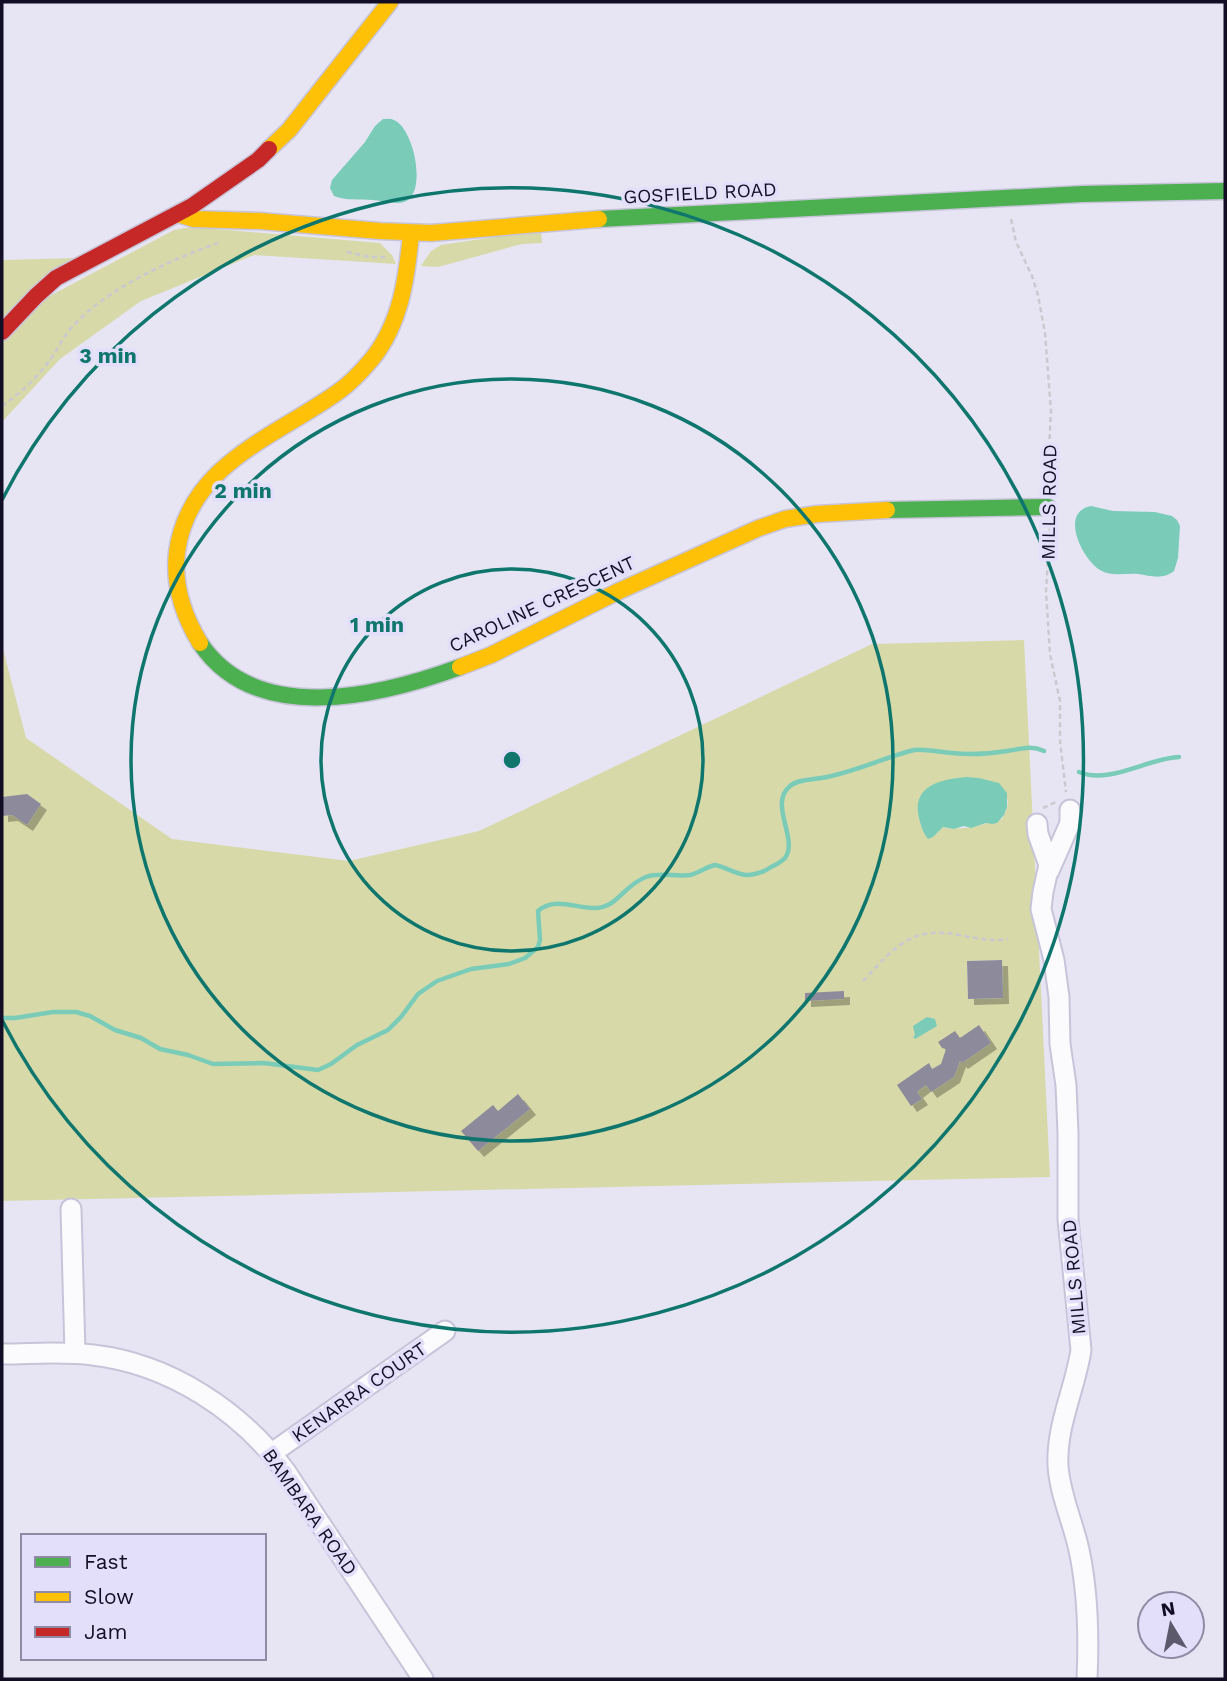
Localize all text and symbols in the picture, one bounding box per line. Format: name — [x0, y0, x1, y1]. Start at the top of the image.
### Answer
street label: GOSFIELD ROAD — [623, 177, 777, 209]
text: 3 min — [79, 343, 137, 368]
street label: MILLS ROAD — [1036, 444, 1062, 560]
text: 2 min — [214, 478, 272, 503]
street label: CAROLINE CRESCENT — [445, 551, 639, 657]
text: 1 min — [350, 612, 404, 637]
centre of rings — [500, 748, 524, 772]
street label: MILLS ROAD — [1057, 1218, 1091, 1336]
street label: KENARRA COURT — [287, 1337, 431, 1447]
street label: BAMBARA ROAD — [258, 1444, 362, 1580]
legend — [21, 1534, 266, 1660]
text: Fast — [84, 1549, 128, 1574]
text: Slow — [84, 1584, 134, 1609]
north arrow — [1136, 1590, 1206, 1660]
text: N — [1159, 1596, 1177, 1621]
text: Jam — [84, 1619, 127, 1644]

